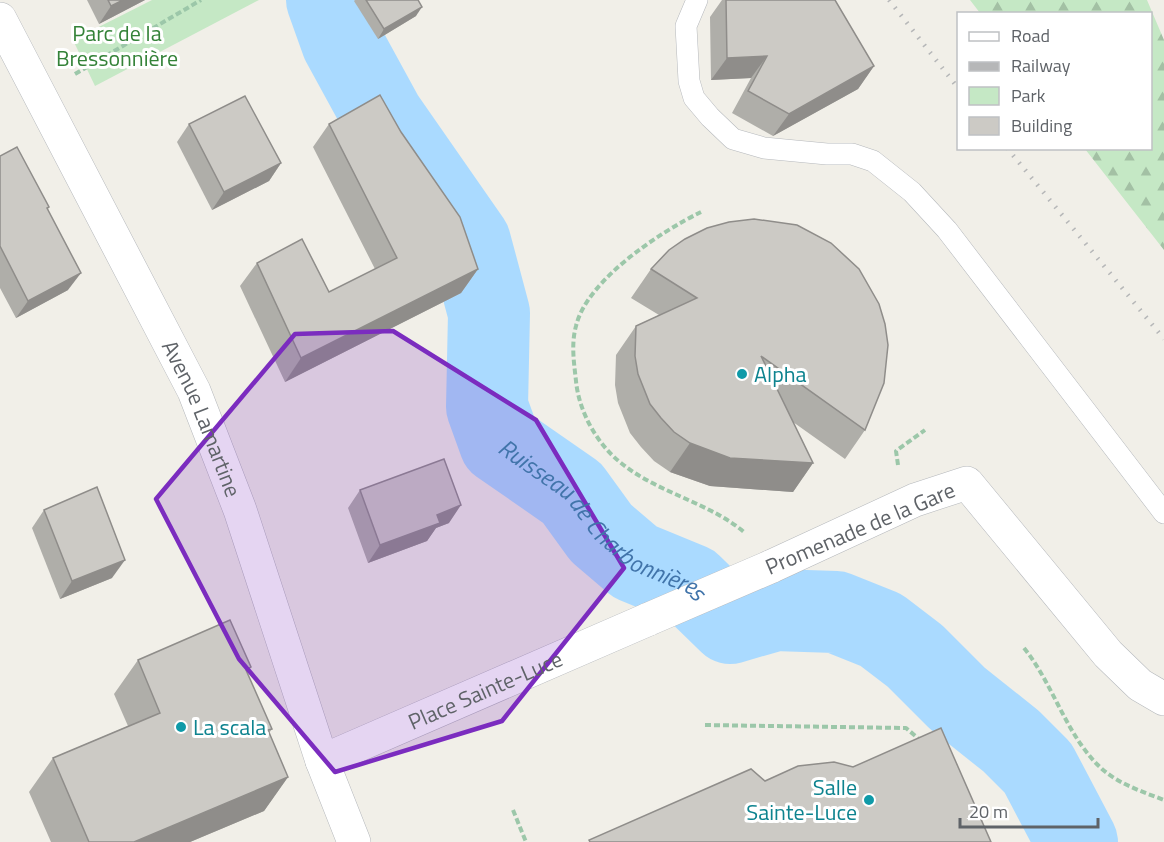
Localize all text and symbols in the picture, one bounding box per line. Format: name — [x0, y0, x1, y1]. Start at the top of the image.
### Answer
legend — [957, 12, 1152, 150]
park label: Parc de la Bressonnière — [56, 16, 178, 75]
text: Road — [1011, 22, 1050, 49]
text: Railway — [1011, 52, 1071, 79]
text: Park — [1011, 82, 1046, 109]
text: Building — [1011, 112, 1072, 139]
street label: Avenue Lamartine — [153, 334, 250, 502]
place label: Alpha — [754, 357, 807, 391]
marker: Alpha — [735, 367, 749, 381]
water label: Ruisseau de Charbonnières — [491, 429, 716, 610]
street label: Promenade de la Gare — [760, 473, 960, 583]
street label: Place Sainte-Luce — [403, 642, 568, 739]
place label: La scala — [193, 710, 266, 744]
marker: La scala — [174, 720, 188, 734]
place label: Salle Sainte-Luce — [746, 770, 857, 829]
scale bar — [960, 791, 1098, 829]
marker: Salle Sainte-Luce — [862, 793, 876, 807]
text: 20 m — [969, 798, 1008, 825]

